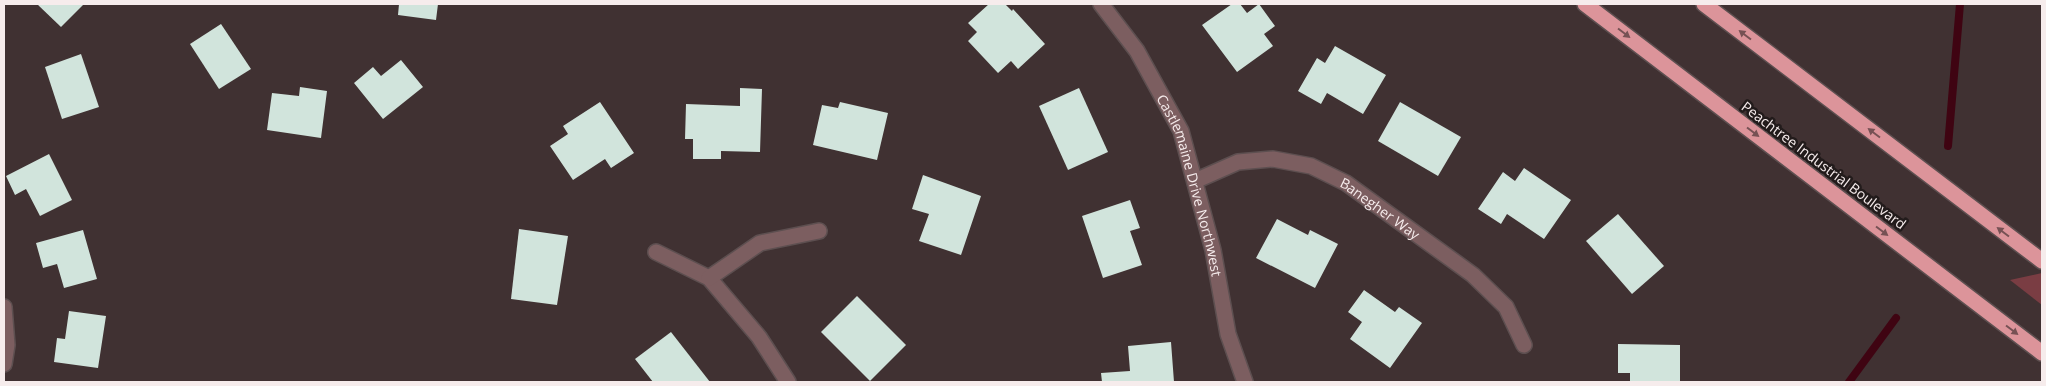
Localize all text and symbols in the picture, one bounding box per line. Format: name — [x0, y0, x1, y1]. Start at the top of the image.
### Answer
one-way arrow — [1617, 28, 1630, 39]
one-way arrow — [1739, 29, 1752, 40]
street label: Castlemaine Drive Northwest — [1153, 91, 1227, 278]
street label: Peachtree Industrial Boulevard — [1738, 97, 1910, 233]
one-way arrow — [1746, 127, 1760, 137]
one-way arrow — [1868, 128, 1881, 139]
street label: Banegher Way — [1337, 172, 1425, 244]
one-way arrow — [1876, 225, 1889, 236]
one-way arrow — [1997, 226, 2010, 237]
one-way arrow — [2005, 324, 2018, 335]

